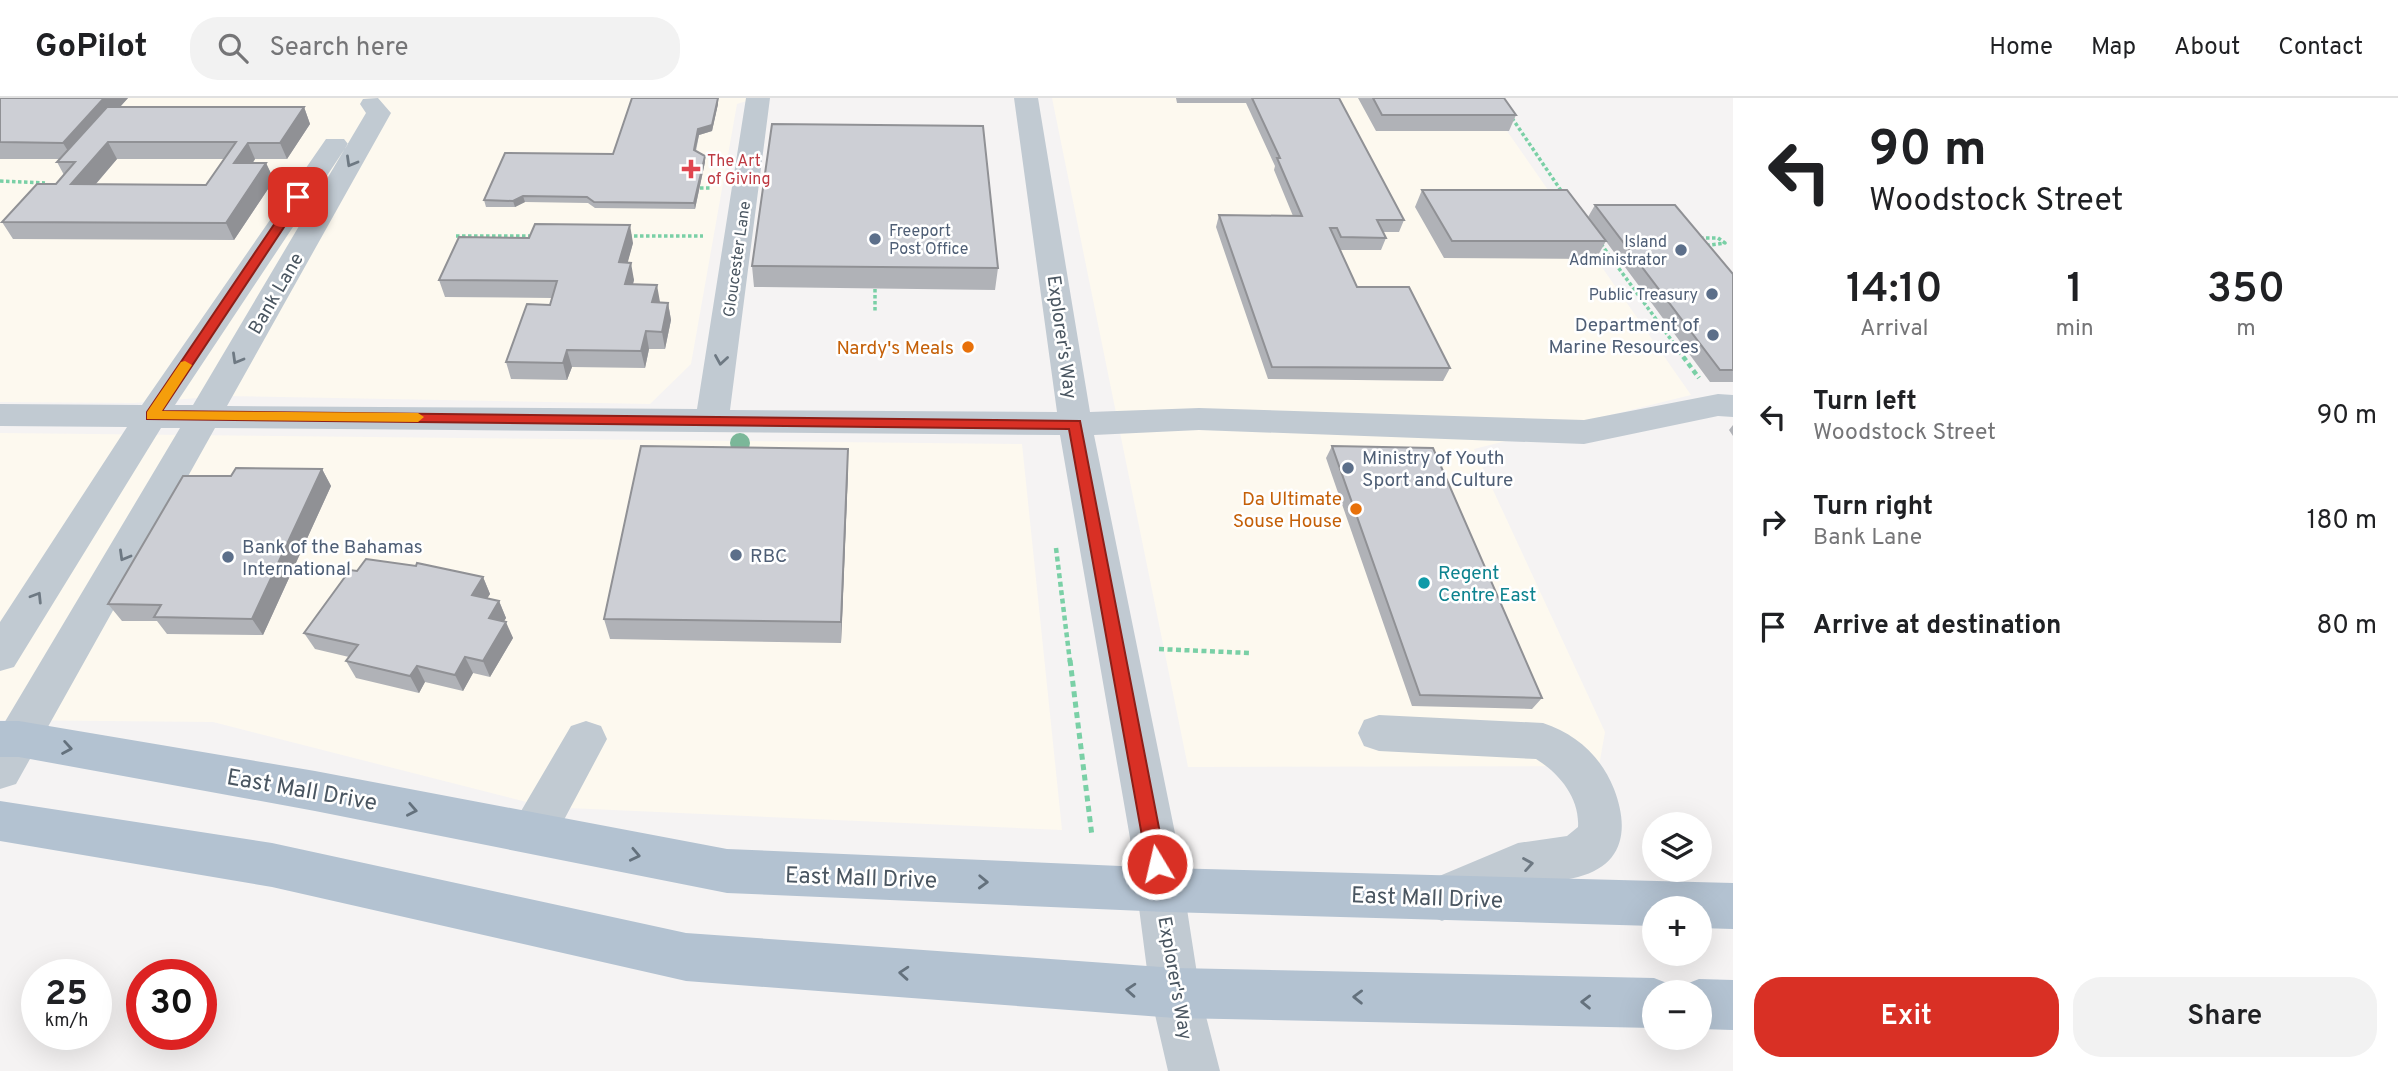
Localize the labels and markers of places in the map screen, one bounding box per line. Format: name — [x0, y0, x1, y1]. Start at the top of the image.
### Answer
place label: The Art of Giving — [707, 152, 770, 190]
marker: The Art of Giving — [681, 159, 701, 179]
pin — [268, 167, 328, 227]
place label: Freeport Post Office — [889, 222, 968, 260]
marker: Freeport Post Office — [867, 231, 883, 247]
place label: Island Administrator — [1569, 233, 1667, 271]
marker: Island Administrator — [1673, 242, 1689, 258]
place label: Public Treasury — [1589, 286, 1698, 306]
marker: Public Treasury — [1704, 286, 1720, 302]
place label: Department of Marine Resources — [1548, 314, 1700, 360]
marker: Department of Marine Resources — [1705, 327, 1721, 343]
place label: Nardy's Meals — [836, 337, 954, 361]
marker: Nardy's Meals — [960, 339, 976, 355]
place label: Ministry of Youth Sport and Culture — [1362, 447, 1513, 493]
marker: Ministry of Youth Sport and Culture — [1340, 460, 1356, 476]
place label: Da Ultimate Souse House — [1233, 488, 1342, 534]
marker: Da Ultimate Souse House — [1348, 501, 1364, 517]
place label: Bank of the Bahamas International — [242, 536, 423, 582]
place label: RBC — [750, 545, 787, 569]
marker: RBC — [728, 547, 744, 563]
marker: Bank of the Bahamas International — [220, 549, 236, 565]
place label: Regent Centre East — [1438, 562, 1536, 608]
marker: Regent Centre East — [1416, 575, 1432, 591]

